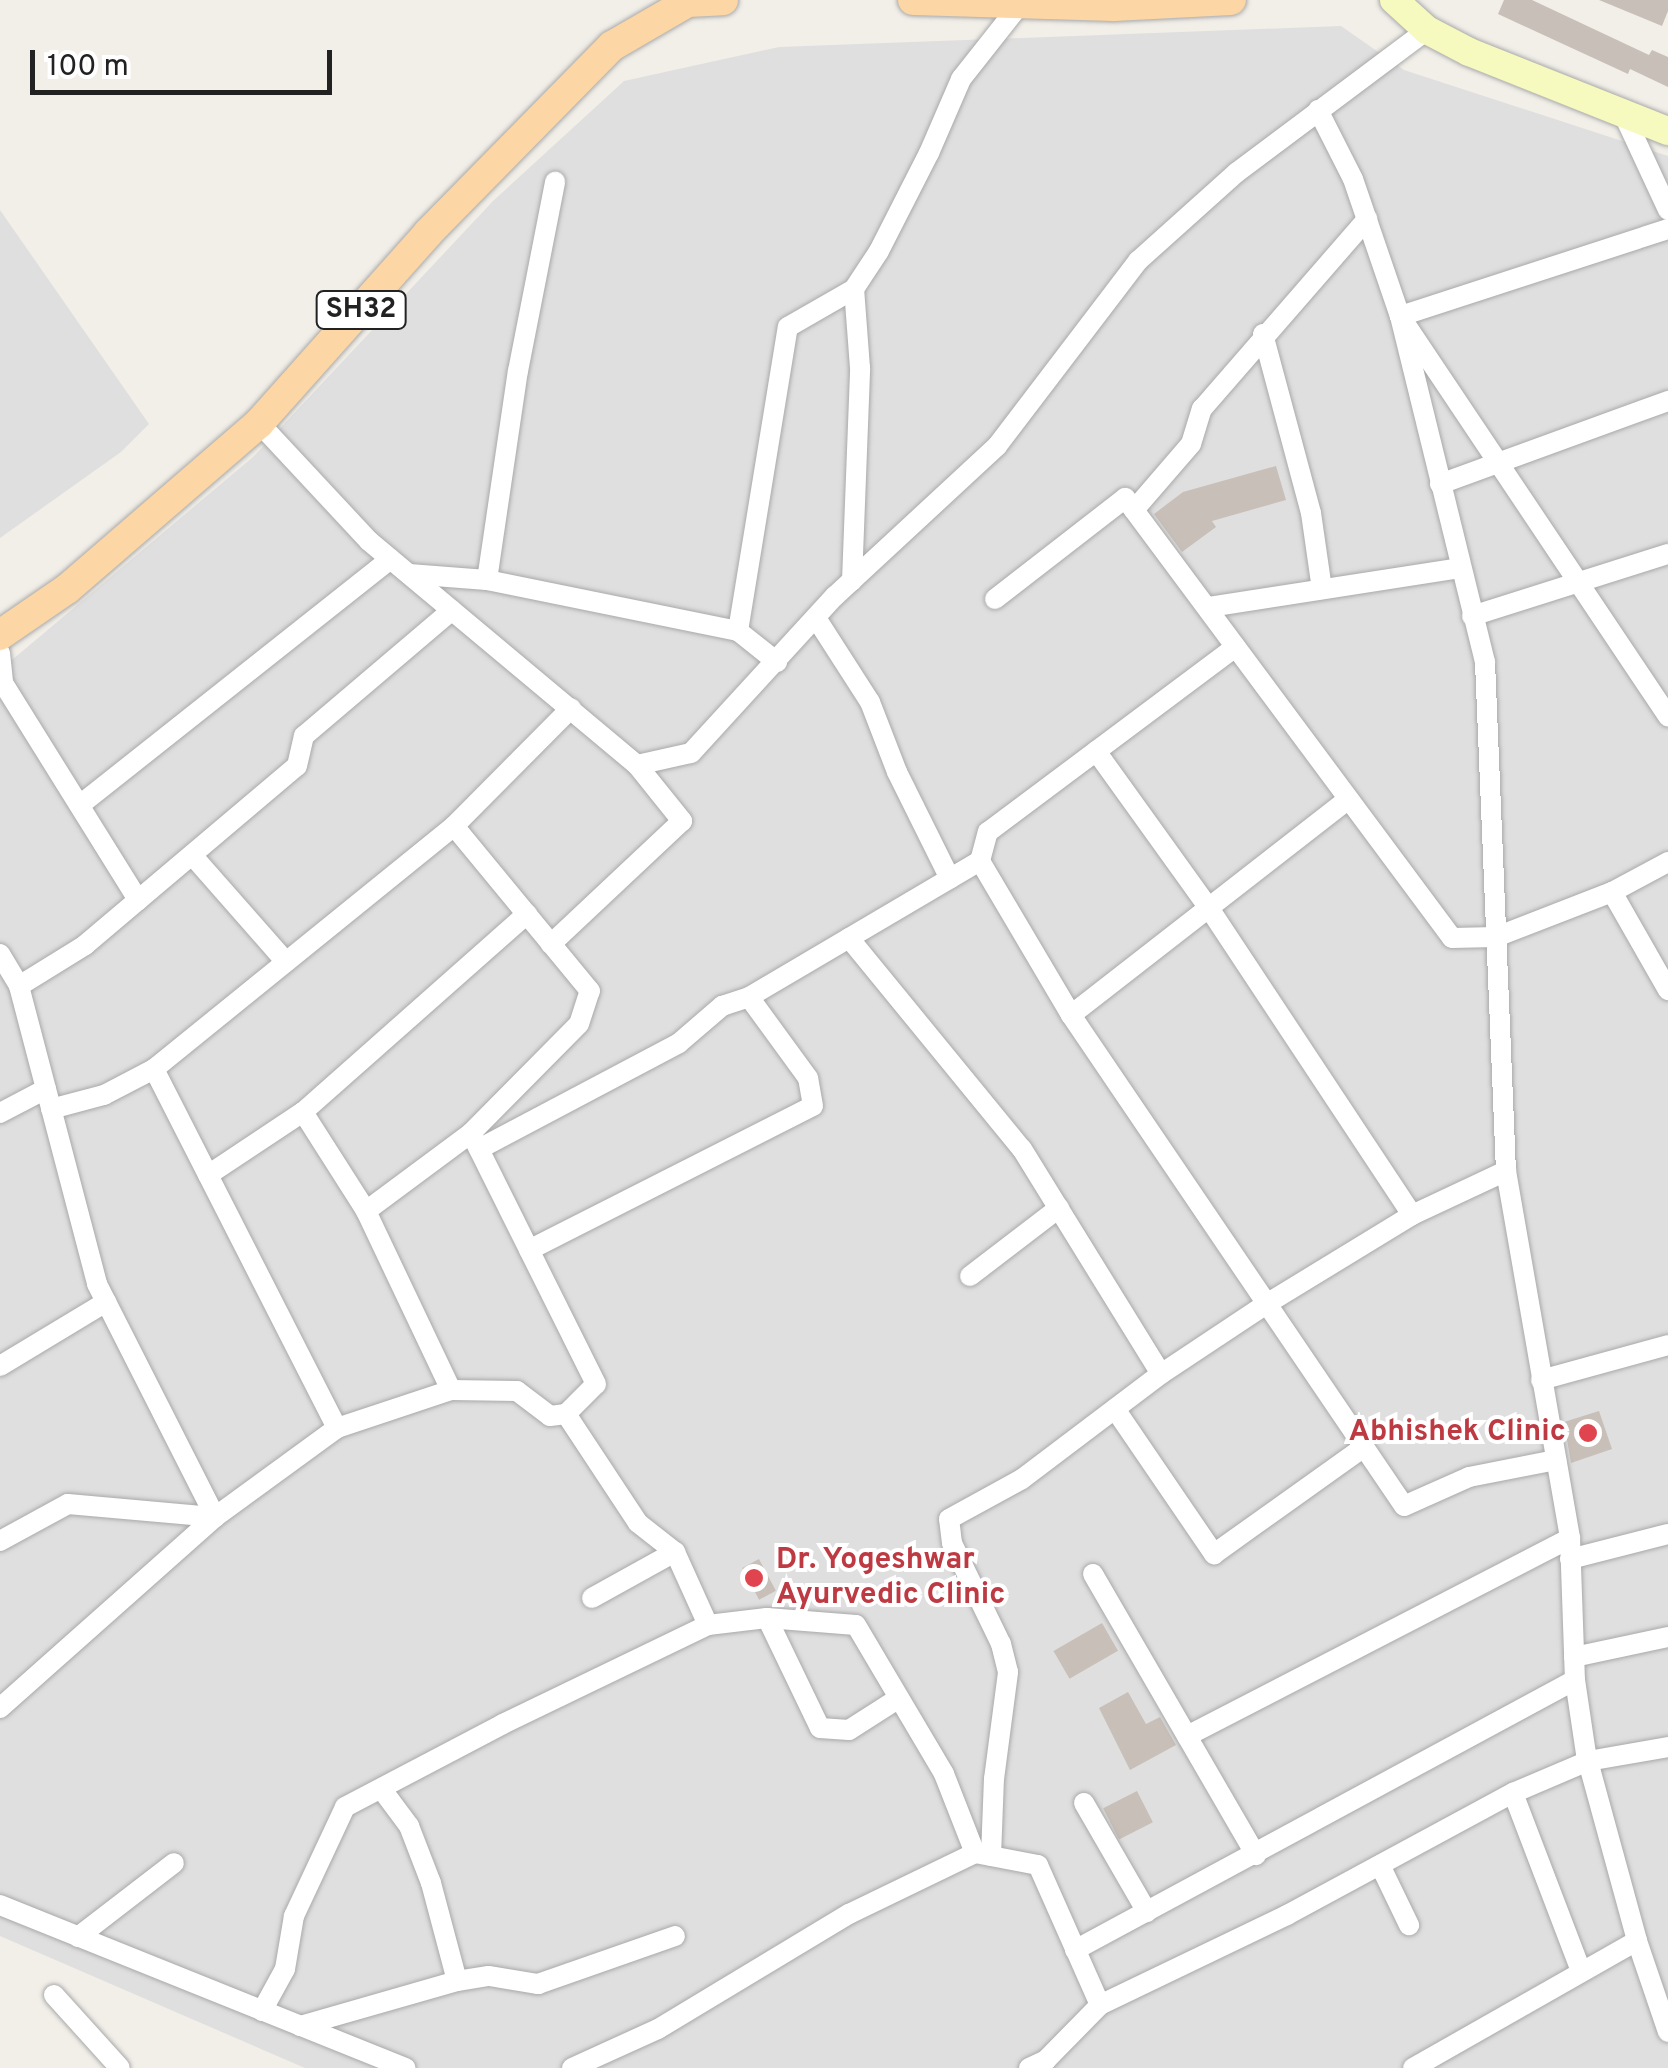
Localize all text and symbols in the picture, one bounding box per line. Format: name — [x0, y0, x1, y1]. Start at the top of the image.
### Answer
scale bar — [35, 30, 338, 92]
text: 100 m — [47, 49, 129, 86]
road number: SH32 — [314, 287, 408, 333]
place label: Abhishek Clinic — [1348, 1415, 1566, 1451]
marker: Abhishek Clinic — [1575, 1420, 1601, 1446]
place label: Dr. Yogeshwar Ayurvedic Clinic — [776, 1543, 1005, 1614]
marker: Dr. Yogeshwar Ayurvedic Clinic — [741, 1565, 767, 1591]

